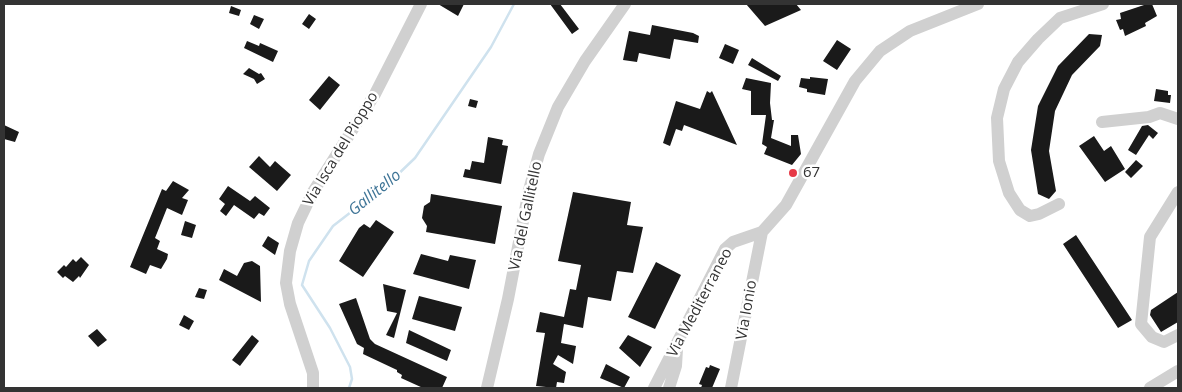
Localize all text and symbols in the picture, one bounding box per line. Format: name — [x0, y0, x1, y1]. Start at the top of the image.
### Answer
street label: Via Isca del Pioppo — [300, 89, 382, 209]
street label: Via del Gallitello — [506, 160, 546, 272]
place label: 67 — [803, 164, 820, 182]
water label: Gallitello — [345, 166, 405, 220]
marker: 67 — [787, 167, 799, 179]
street label: Via Mediterraneo — [664, 245, 736, 361]
street label: Via Ionio — [733, 279, 761, 341]

